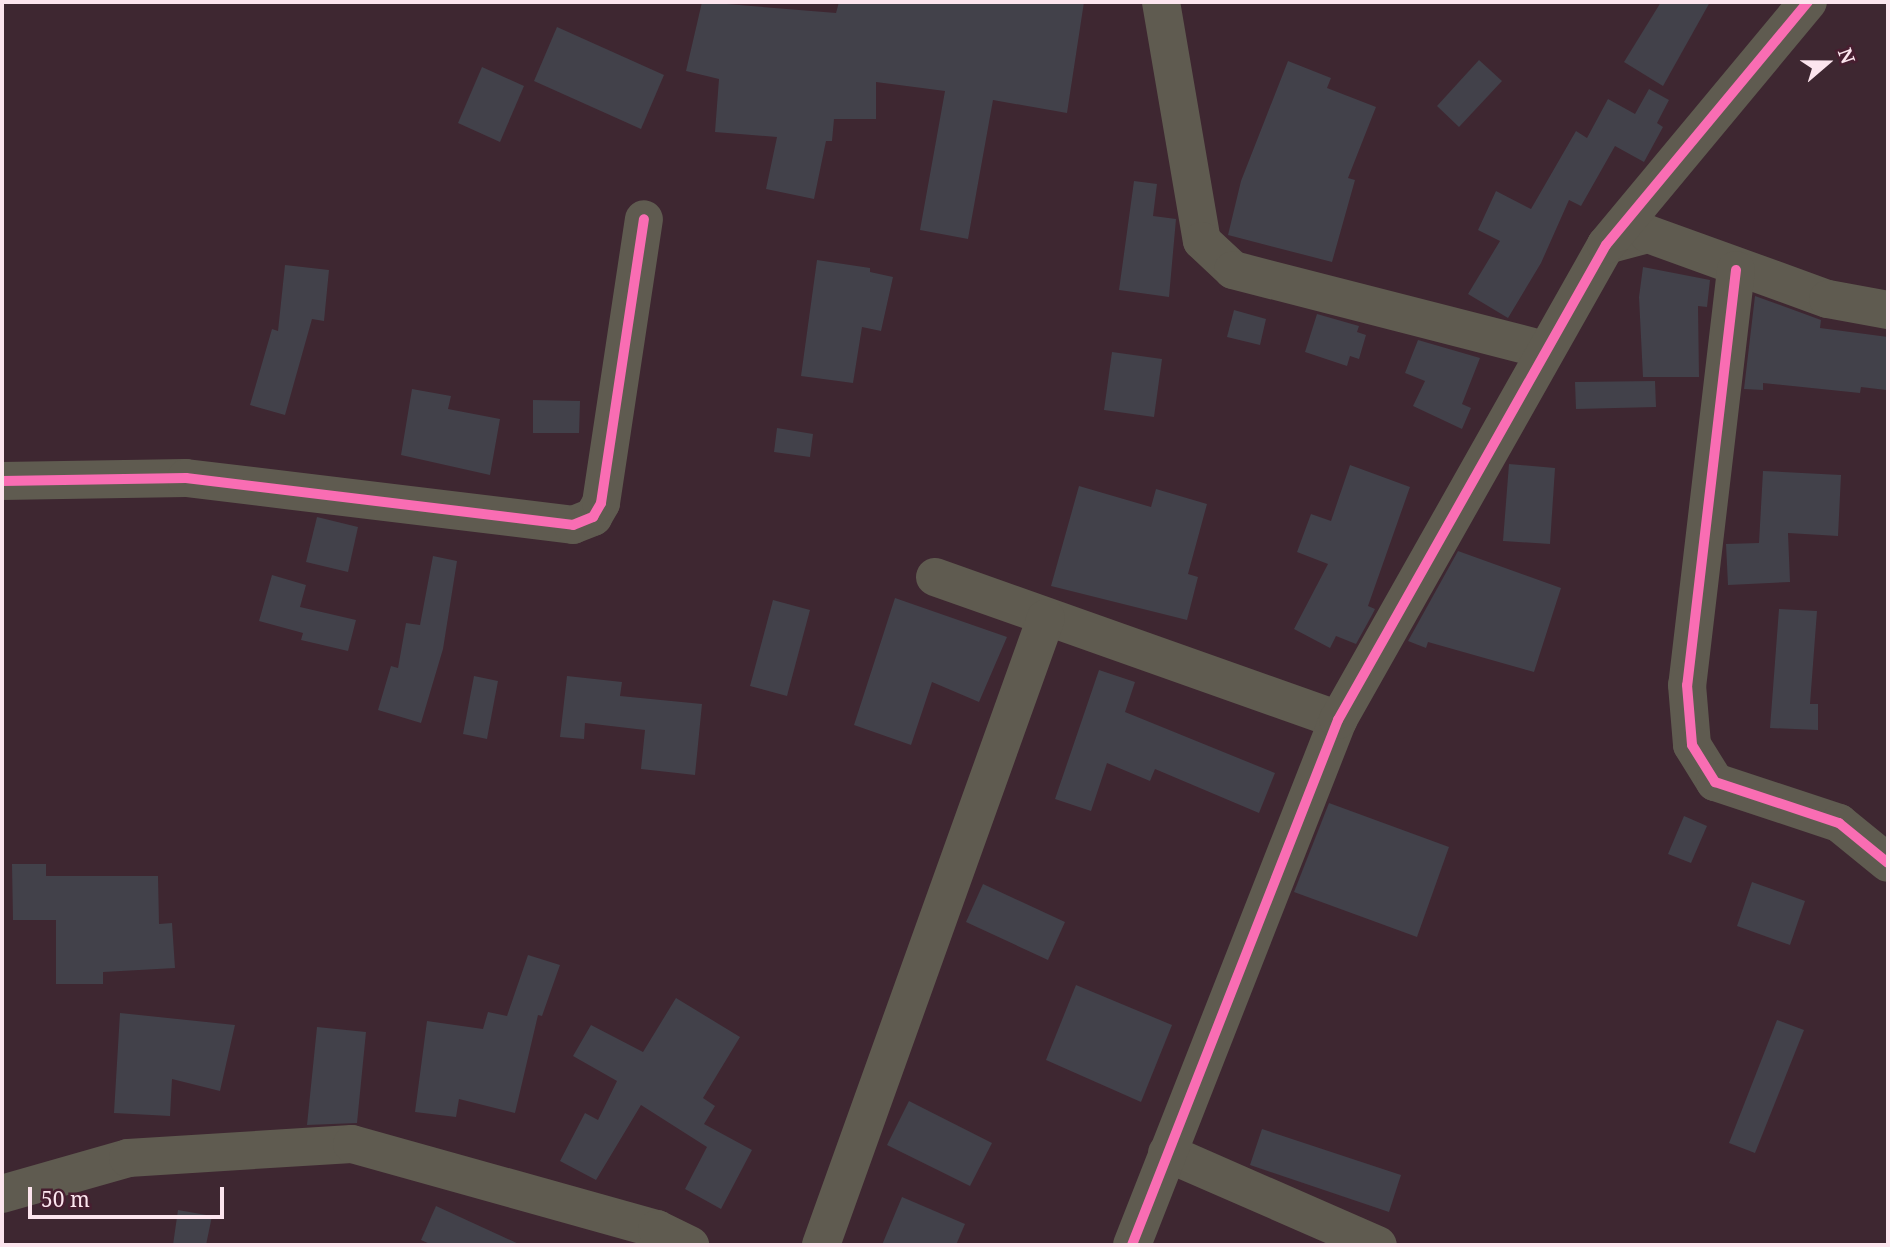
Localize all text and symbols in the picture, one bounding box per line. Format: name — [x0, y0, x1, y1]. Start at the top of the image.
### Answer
north arrow — [1792, 28, 1862, 98]
text: N — [1832, 44, 1862, 67]
scale bar — [32, 1174, 228, 1218]
text: 50 m — [41, 1185, 90, 1213]

